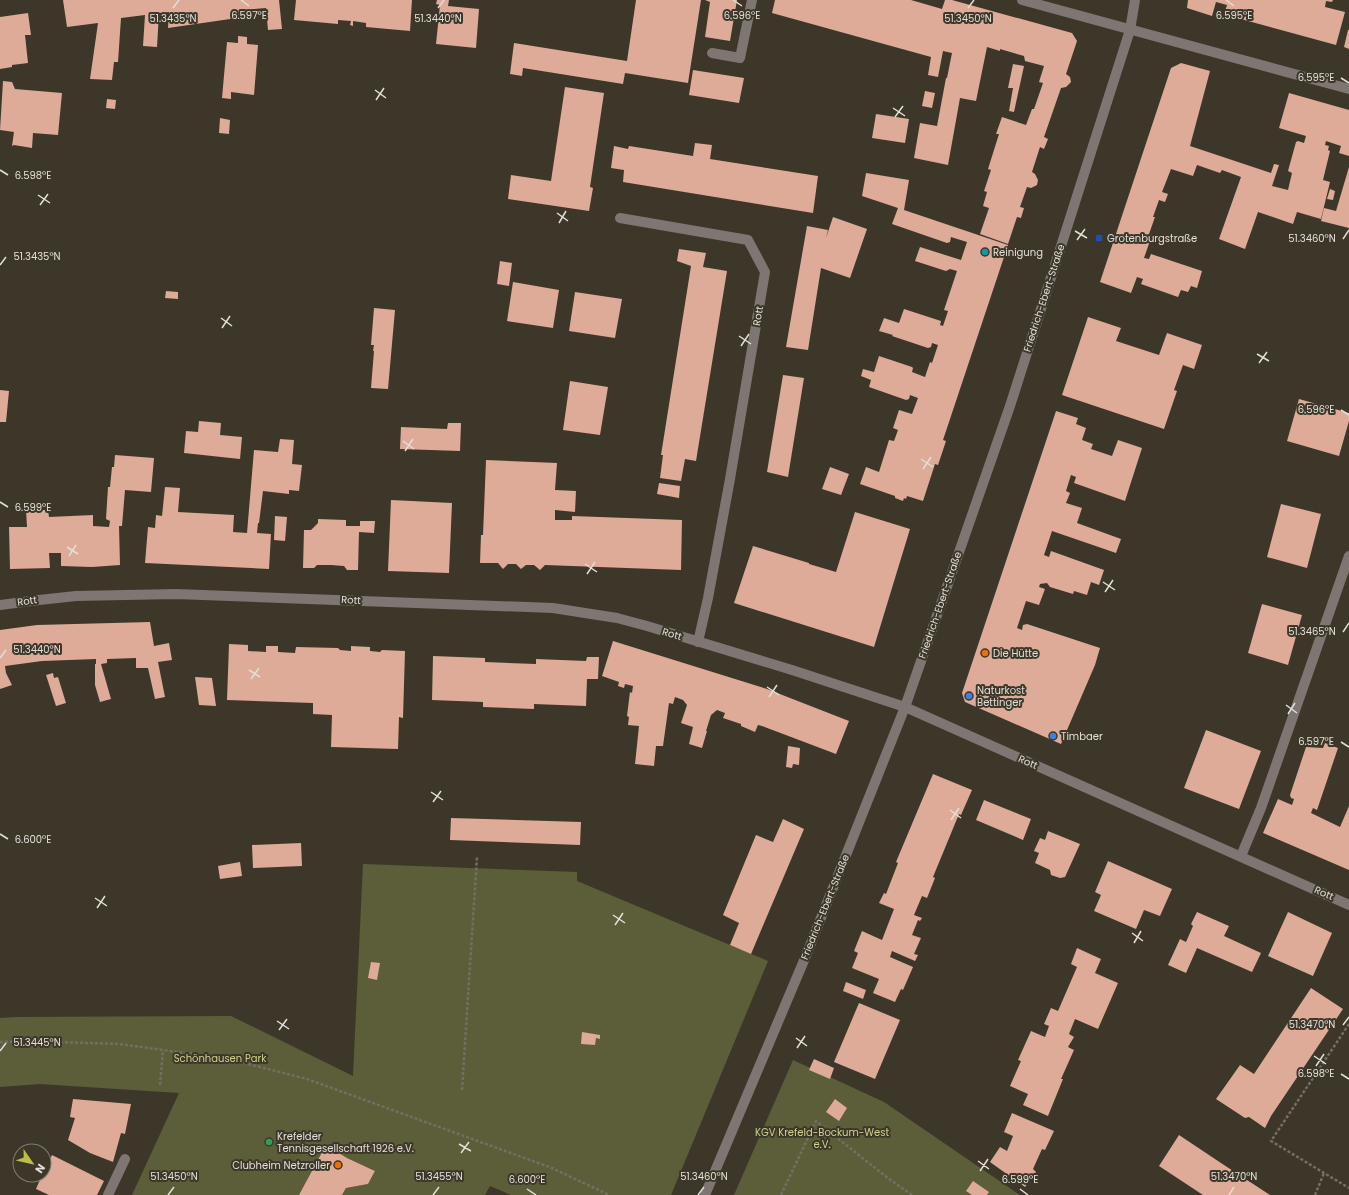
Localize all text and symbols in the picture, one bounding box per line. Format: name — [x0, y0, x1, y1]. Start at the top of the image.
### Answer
text: 6.597°E — [231, 8, 267, 23]
text: 6.596°E — [724, 8, 760, 23]
text: 6.595°E — [1216, 8, 1252, 23]
text: 51.3435°N — [149, 11, 197, 26]
text: 51.3440°N — [414, 11, 462, 26]
text: 51.3450°N — [944, 11, 992, 26]
text: 6.595°E — [1298, 70, 1334, 85]
text: 6.598°E — [15, 168, 51, 183]
place label: Grotenburgstraße — [1107, 231, 1197, 246]
text: 51.3460°N — [1288, 231, 1336, 246]
marker: Grotenburgstraße — [1094, 233, 1104, 243]
street label: Friedrich-Ebert-Straße — [1020, 242, 1068, 354]
place label: Reinigung — [993, 245, 1043, 260]
marker: Reinigung — [980, 247, 990, 257]
text: 51.3435°N — [13, 249, 61, 264]
street label: Rott — [749, 305, 767, 327]
text: 6.596°E — [1298, 402, 1334, 417]
text: 6.599°E — [15, 500, 51, 515]
street label: Friedrich-Ebert-Straße — [915, 549, 965, 661]
street label: Rott — [16, 592, 38, 610]
street label: Rott — [341, 592, 362, 608]
street label: Rott — [660, 624, 684, 644]
text: 51.3465°N — [1288, 624, 1336, 639]
text: 51.3440°N — [13, 642, 61, 657]
place label: Die Hütte — [993, 646, 1038, 661]
marker: Die Hütte — [980, 648, 990, 658]
place label: Naturkost Bettinger — [977, 683, 1025, 710]
marker: Naturkost Bettinger — [964, 691, 974, 701]
place label: Timbaer — [1061, 729, 1103, 744]
marker: Timbaer — [1048, 731, 1058, 741]
text: 6.597°E — [1298, 734, 1334, 749]
street label: Rott — [1016, 751, 1040, 773]
text: 6.600°E — [15, 832, 51, 847]
street label: Friedrich-Ebert-Straße — [797, 852, 853, 962]
street label: Rott — [1312, 882, 1336, 904]
text: 51.3470°N — [1289, 1017, 1335, 1032]
text: 51.3445°N — [13, 1035, 61, 1050]
park label: Schönhausen Park — [174, 1051, 267, 1066]
text: 6.598°E — [1298, 1066, 1334, 1081]
park label: KGV Krefeld-Bockum-West e.V. — [755, 1125, 889, 1152]
place label: Krefelder Tennisgesellschaft 1926 e.V. — [277, 1129, 414, 1156]
marker: Krefelder Tennisgesellschaft 1926 e.V. — [264, 1137, 274, 1147]
north arrow — [12, 1143, 52, 1183]
place label: Clubheim Netzroller — [232, 1158, 330, 1173]
marker: Clubheim Netzroller — [333, 1160, 343, 1170]
text: N — [31, 1161, 49, 1176]
text: 51.3450°N — [150, 1169, 198, 1184]
text: 51.3455°N — [415, 1169, 463, 1184]
text: 51.3460°N — [680, 1169, 728, 1184]
text: 51.3470°N — [1211, 1169, 1257, 1184]
text: 6.600°E — [509, 1172, 545, 1187]
text: 6.599°E — [1002, 1172, 1038, 1187]

